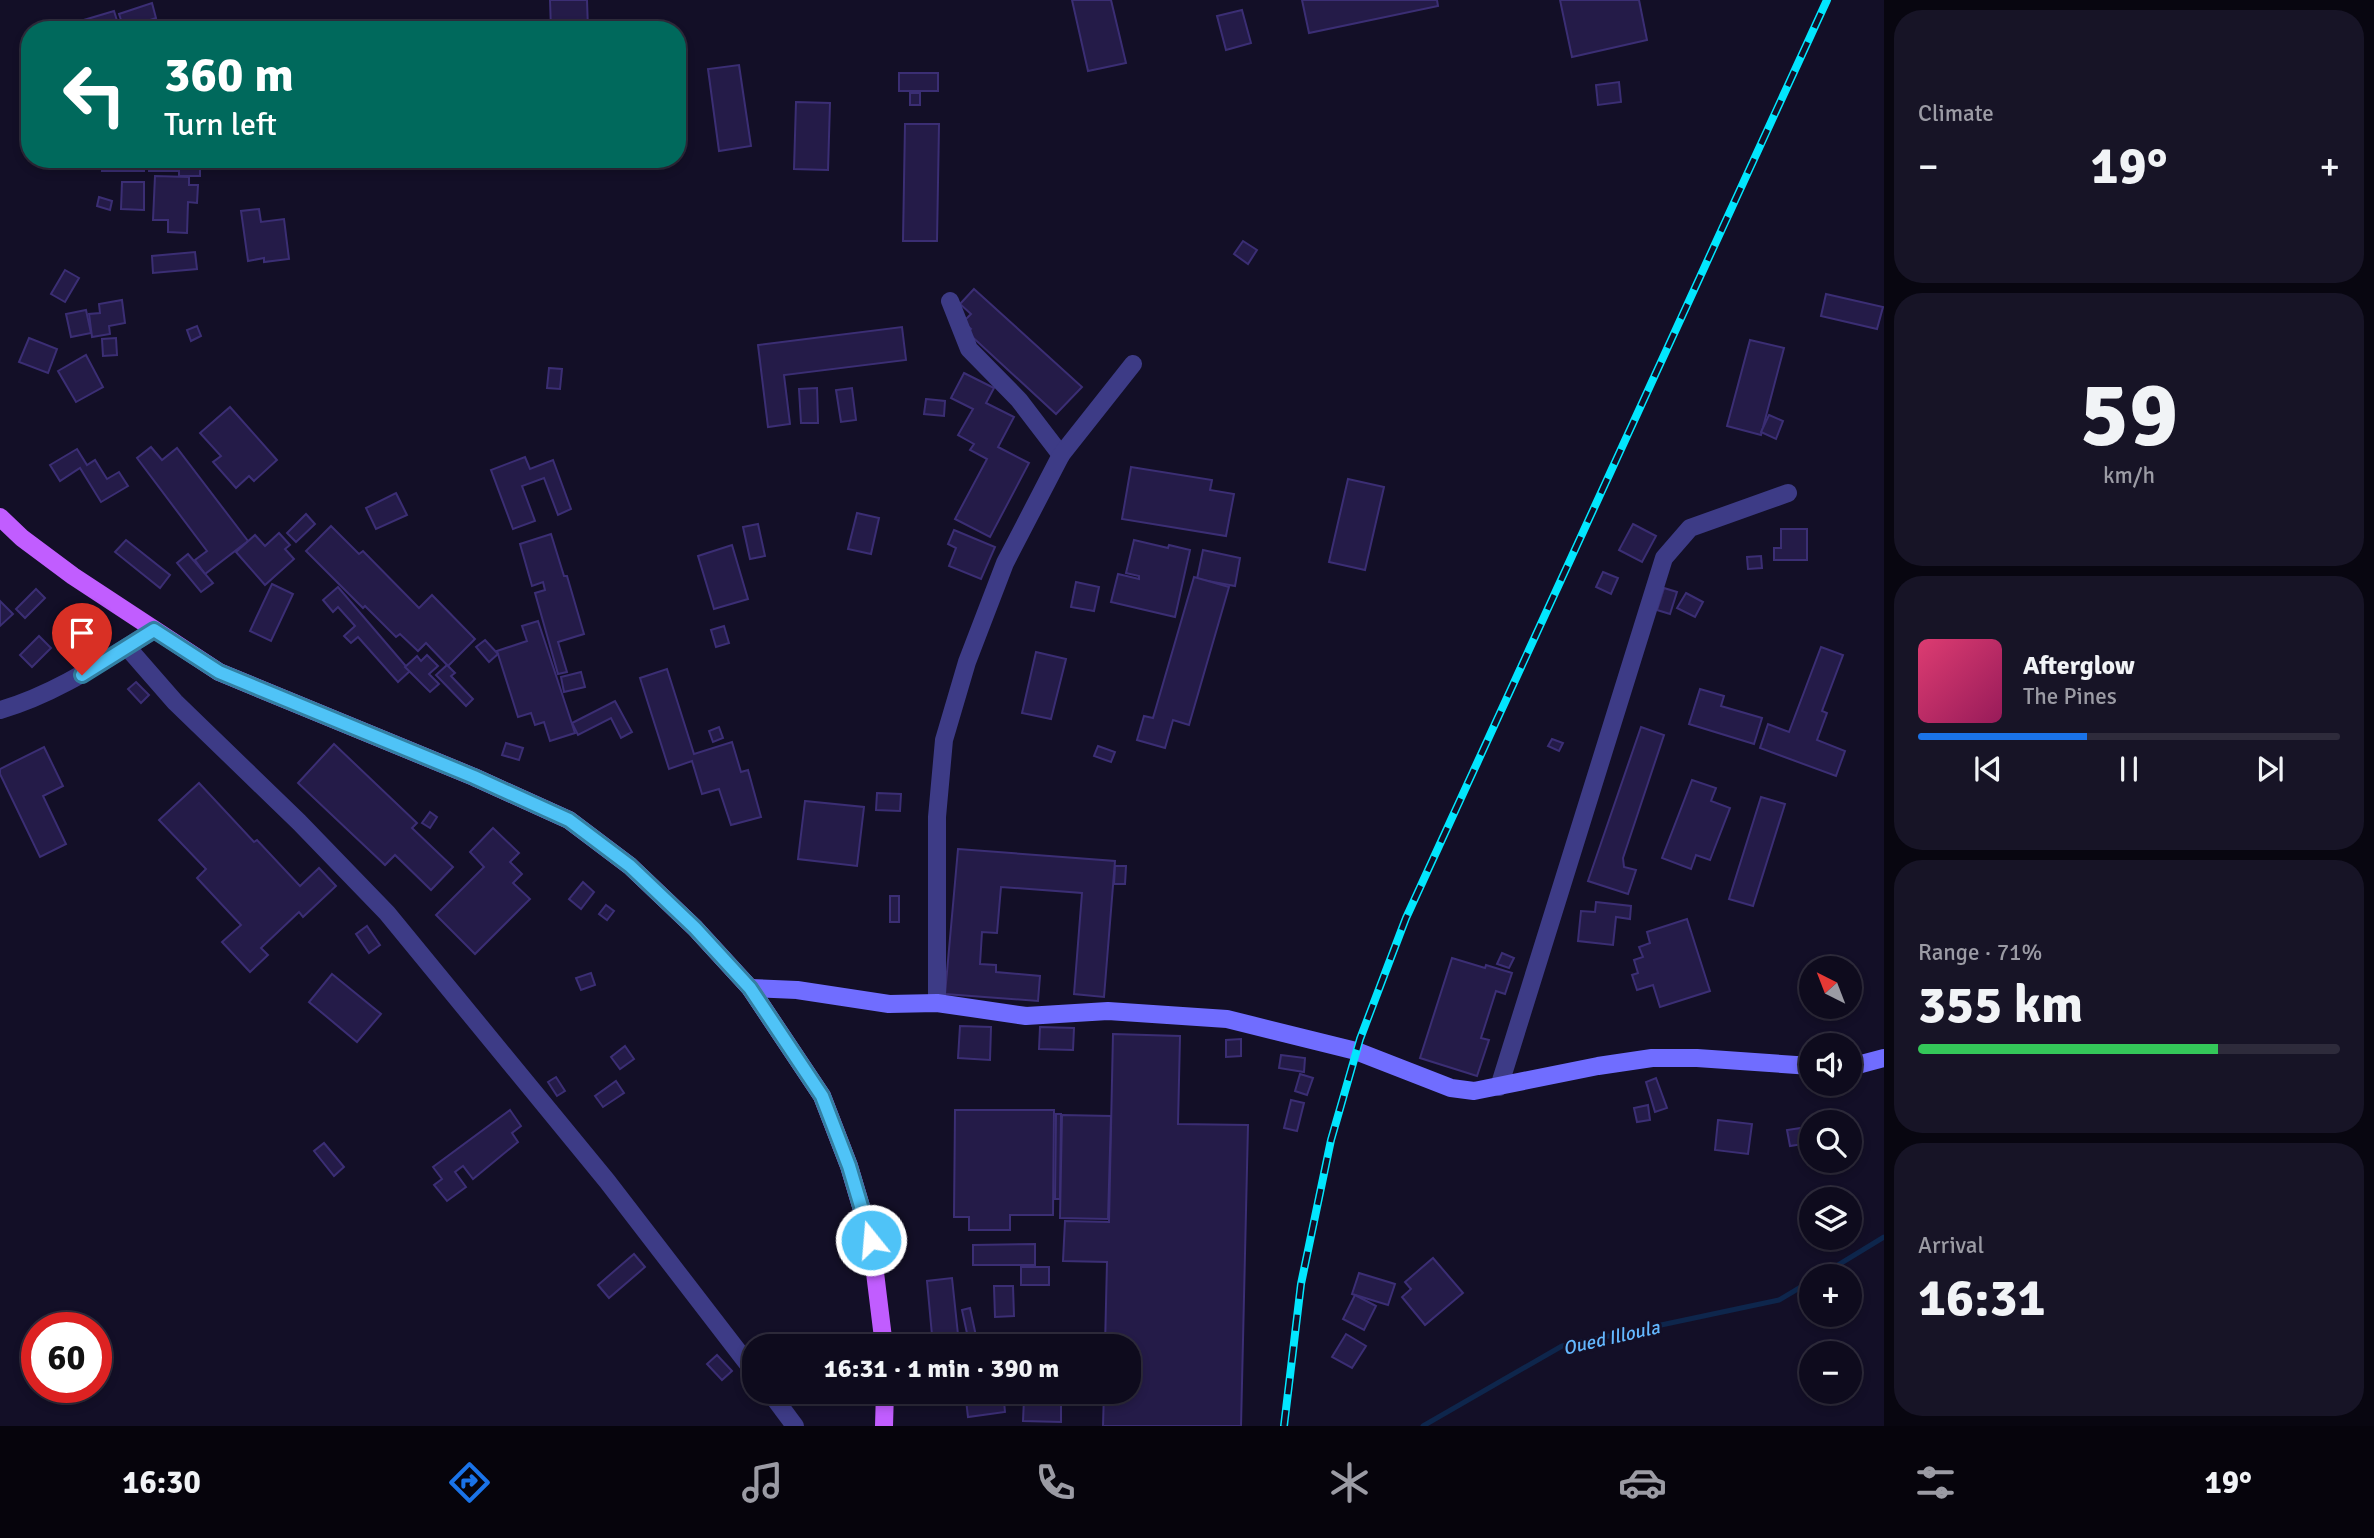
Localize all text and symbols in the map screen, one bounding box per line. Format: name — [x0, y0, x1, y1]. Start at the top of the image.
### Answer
text: 360 m — [164, 45, 294, 105]
icon: left — [49, 49, 140, 140]
text: Climate — [1918, 99, 1994, 128]
text: Turn left — [164, 105, 277, 144]
text: 19° — [2091, 134, 2167, 198]
text: − — [1918, 143, 1939, 190]
text: + — [2319, 143, 2340, 190]
text: 59 — [2080, 359, 2178, 472]
text: km/h — [2103, 461, 2155, 490]
pin — [52, 603, 112, 675]
icon: arrive — [63, 614, 101, 652]
text: Afterglow — [2023, 650, 2135, 682]
text: The Pines — [2023, 682, 2117, 711]
icon: previous — [1969, 750, 2007, 788]
icon: pause — [2110, 750, 2148, 788]
icon: next — [2251, 750, 2289, 788]
text: Range · 71% — [1918, 938, 2042, 967]
north arrow — [1799, 956, 1862, 1018]
map controls — [1799, 956, 1862, 1404]
text: 355 km — [1918, 973, 2083, 1037]
button: sound — [1799, 1033, 1862, 1096]
button: search — [1799, 1110, 1862, 1173]
button: layers — [1799, 1187, 1862, 1250]
position arrow — [834, 1203, 908, 1277]
text: Arrival — [1918, 1231, 1984, 1260]
button: + — [1799, 1264, 1862, 1327]
text: 16:31 — [1918, 1266, 2046, 1330]
speed limit sign: 60 — [21, 1312, 112, 1403]
water label: Oued Illoula — [1561, 1315, 1663, 1361]
button: − — [1799, 1341, 1862, 1404]
text: 16:31 · 1 min · 390 m — [824, 1353, 1059, 1385]
icon: directions — [445, 1458, 494, 1507]
icon: music — [738, 1458, 787, 1507]
icon: phone — [1031, 1458, 1080, 1507]
icon: climate — [1325, 1458, 1374, 1507]
icon: car — [1618, 1458, 1667, 1507]
icon: filters — [1911, 1458, 1960, 1507]
text: 16:30 — [122, 1463, 201, 1502]
text: 19° — [2204, 1463, 2252, 1502]

